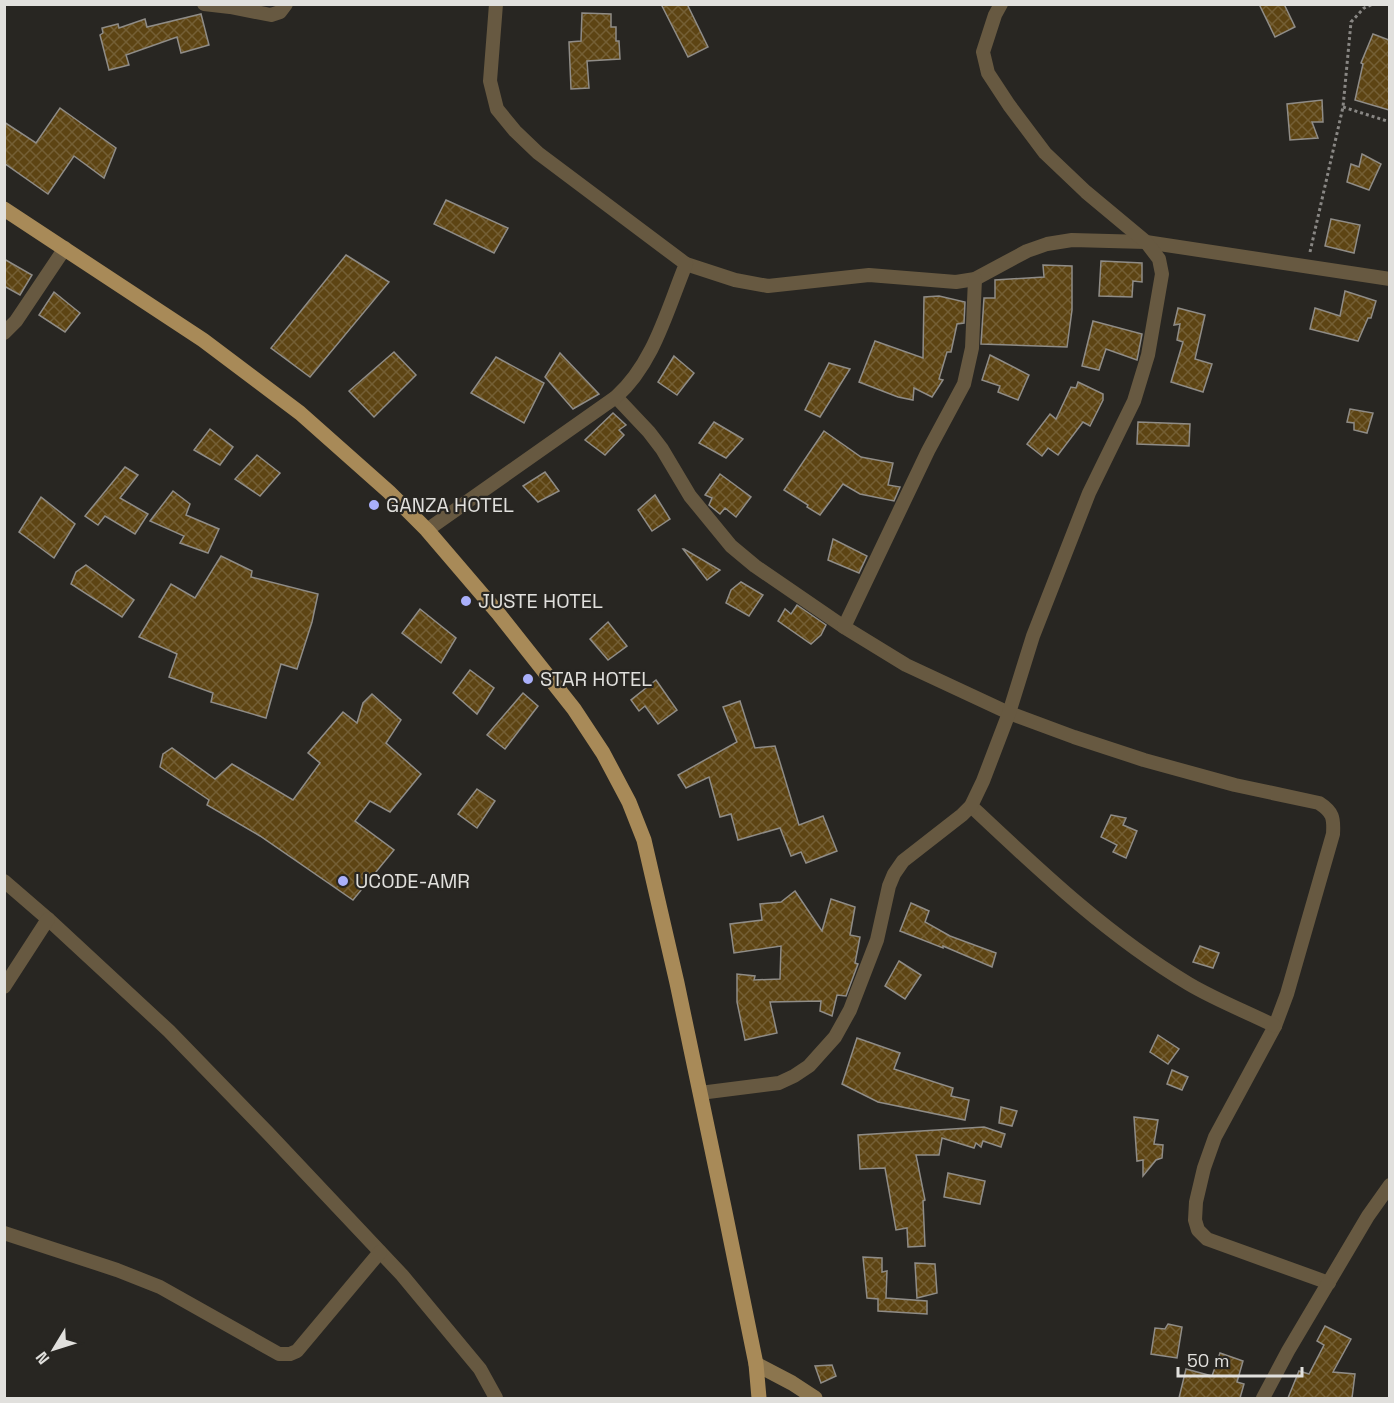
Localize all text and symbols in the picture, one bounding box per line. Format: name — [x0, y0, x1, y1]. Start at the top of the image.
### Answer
place label: GANZA HOTEL — [386, 492, 514, 518]
marker: GANZA HOTEL — [367, 498, 381, 512]
place label: JUSTE HOTEL — [478, 588, 603, 614]
marker: JUSTE HOTEL — [459, 594, 473, 608]
place label: STAR HOTEL — [540, 666, 652, 692]
marker: STAR HOTEL — [521, 672, 535, 686]
place label: UCODE-AMR — [355, 868, 470, 894]
marker: UCODE-AMR — [336, 874, 350, 888]
north arrow — [24, 1319, 84, 1379]
scale bar — [1178, 1340, 1302, 1378]
text: N — [31, 1347, 54, 1369]
text: 50 m — [1187, 1349, 1229, 1372]

